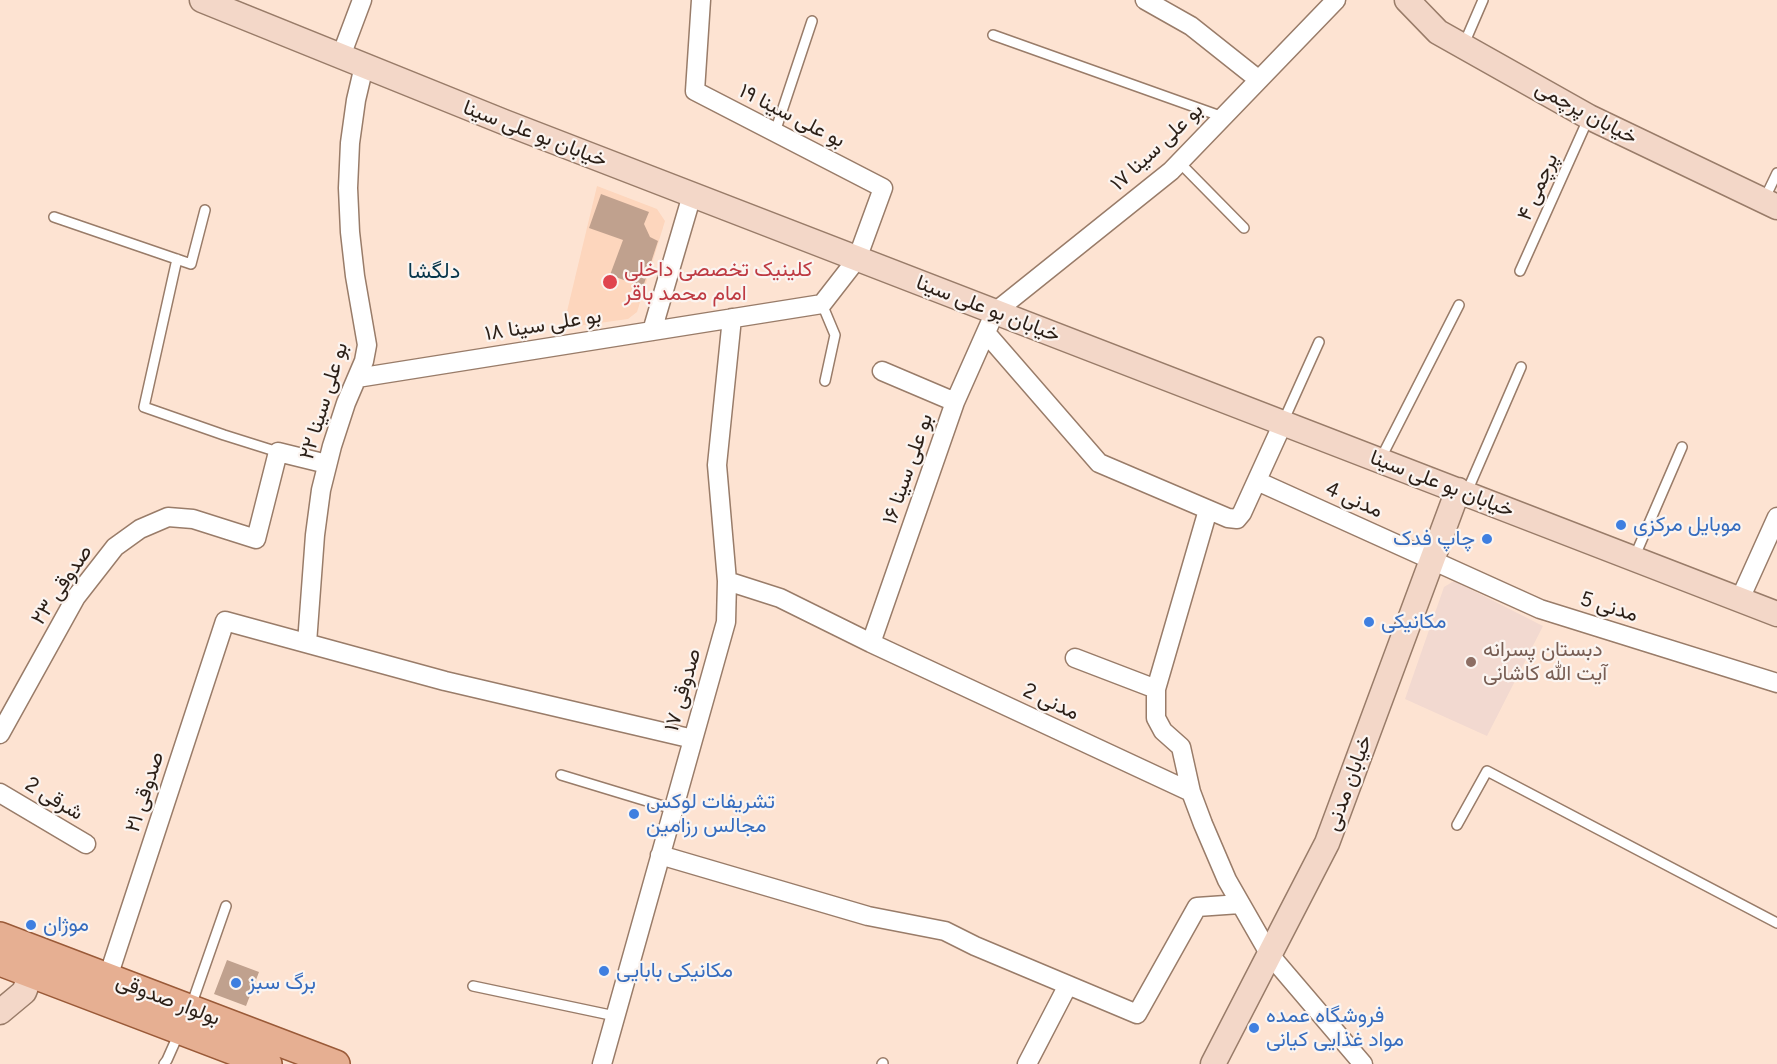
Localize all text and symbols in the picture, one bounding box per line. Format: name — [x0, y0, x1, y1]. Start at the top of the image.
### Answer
street label: خیابان پرچمی — [1531, 76, 1641, 150]
street label: بو علی سینا ۱۹ — [735, 79, 849, 153]
street label: خیابان بو علی سینا — [459, 95, 611, 173]
street label: بو علی سینا ۱۷ — [1105, 98, 1209, 196]
street label: پرچمی ۴ — [1512, 149, 1564, 225]
place label: کلینیک تخصصی داخلی امام محمد باقر — [624, 257, 812, 307]
district label: دلگشا — [408, 259, 460, 285]
street label: خیابان بو علی سینا — [912, 270, 1064, 348]
marker: کلینیک تخصصی داخلی امام محمد باقر — [601, 273, 619, 291]
street label: بو علی سینا ۱۸ — [483, 303, 603, 347]
street label: بو علی سینا ۲۲ — [294, 339, 354, 463]
street label: بو علی سینا ۱۶ — [877, 410, 939, 528]
street label: خیابان بو علی سینا — [1366, 445, 1518, 523]
street label: مدنی 4 — [1321, 476, 1387, 524]
place label: موبایل مرکزی — [1633, 512, 1741, 538]
marker: موبایل مرکزی — [1614, 518, 1628, 532]
place label: چاپ فدک — [1393, 526, 1475, 552]
marker: چاپ فدک — [1480, 532, 1494, 546]
street label: صدوقی ۲۳ — [26, 540, 98, 630]
street label: مدنی 5 — [1577, 586, 1641, 628]
place label: مکانیکی — [1381, 609, 1446, 635]
marker: مکانیکی — [1362, 615, 1376, 629]
place label: دبستان پسرانه آیت الله کاشانی — [1483, 637, 1607, 687]
street label: صدوقی ۱۷ — [659, 646, 707, 734]
marker: دبستان پسرانه آیت الله کاشانی — [1464, 655, 1478, 669]
street label: مدنی 2 — [1019, 678, 1083, 726]
street label: خیابان مدنی — [1320, 732, 1378, 834]
street label: صدوقی ۲۱ — [120, 748, 170, 836]
street label: شرقی 2 — [20, 772, 88, 826]
place label: تشریفات لوکس مجالس رزامین — [646, 789, 775, 839]
marker: تشریفات لوکس مجالس رزامین — [627, 807, 641, 821]
place label: موژان — [43, 912, 89, 938]
marker: موژان — [24, 918, 38, 932]
place label: مکانیکی بابایی — [616, 958, 733, 984]
marker: مکانیکی بابایی — [597, 964, 611, 978]
street label: بولوار صدوقی — [112, 969, 224, 1031]
place label: برگ سبز — [248, 970, 316, 996]
marker: برگ سبز — [229, 976, 243, 990]
place label: فروشگاه عمده مواد غذایی کیانی — [1266, 1003, 1404, 1053]
marker: فروشگاه عمده مواد غذایی کیانی — [1247, 1021, 1261, 1035]

